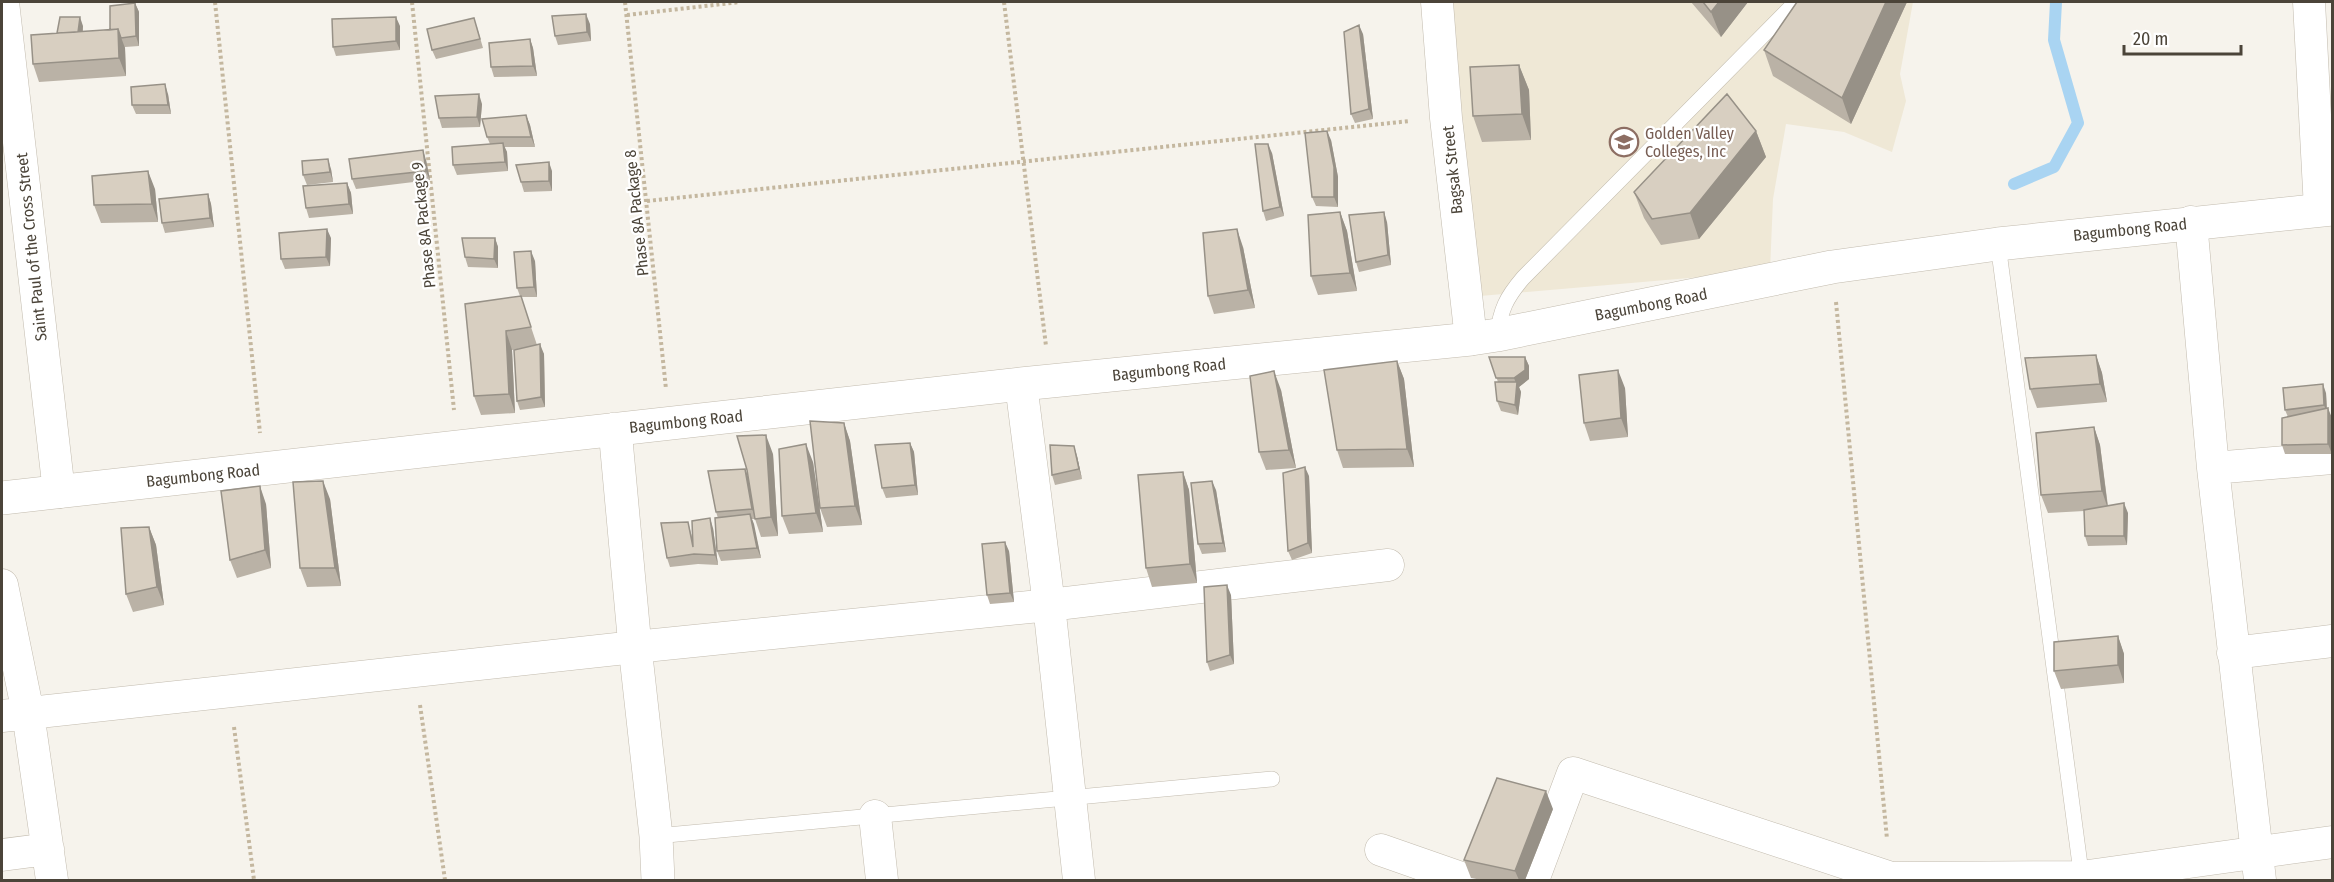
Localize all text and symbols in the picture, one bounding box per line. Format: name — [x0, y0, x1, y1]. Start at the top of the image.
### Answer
scale bar — [2124, 18, 2241, 56]
text: 20 m — [2133, 28, 2168, 50]
street label: Bagsak Street — [1438, 124, 1467, 215]
place label: Golden Valley Colleges, Inc — [1645, 124, 1735, 161]
school or university icon: Golden Valley Colleges, Inc — [1608, 126, 1640, 158]
street label: Phase 8A Package 8 — [620, 149, 653, 277]
street label: Saint Paul of the Cross Street — [12, 151, 51, 342]
street label: Phase 8A Package 9 — [407, 161, 440, 289]
street label: Bagumbong Road — [2072, 214, 2188, 245]
street label: Bagumbong Road — [1593, 284, 1709, 325]
street label: Bagumbong Road — [1111, 354, 1227, 385]
street label: Bagumbong Road — [628, 406, 744, 437]
street label: Bagumbong Road — [145, 460, 261, 491]

